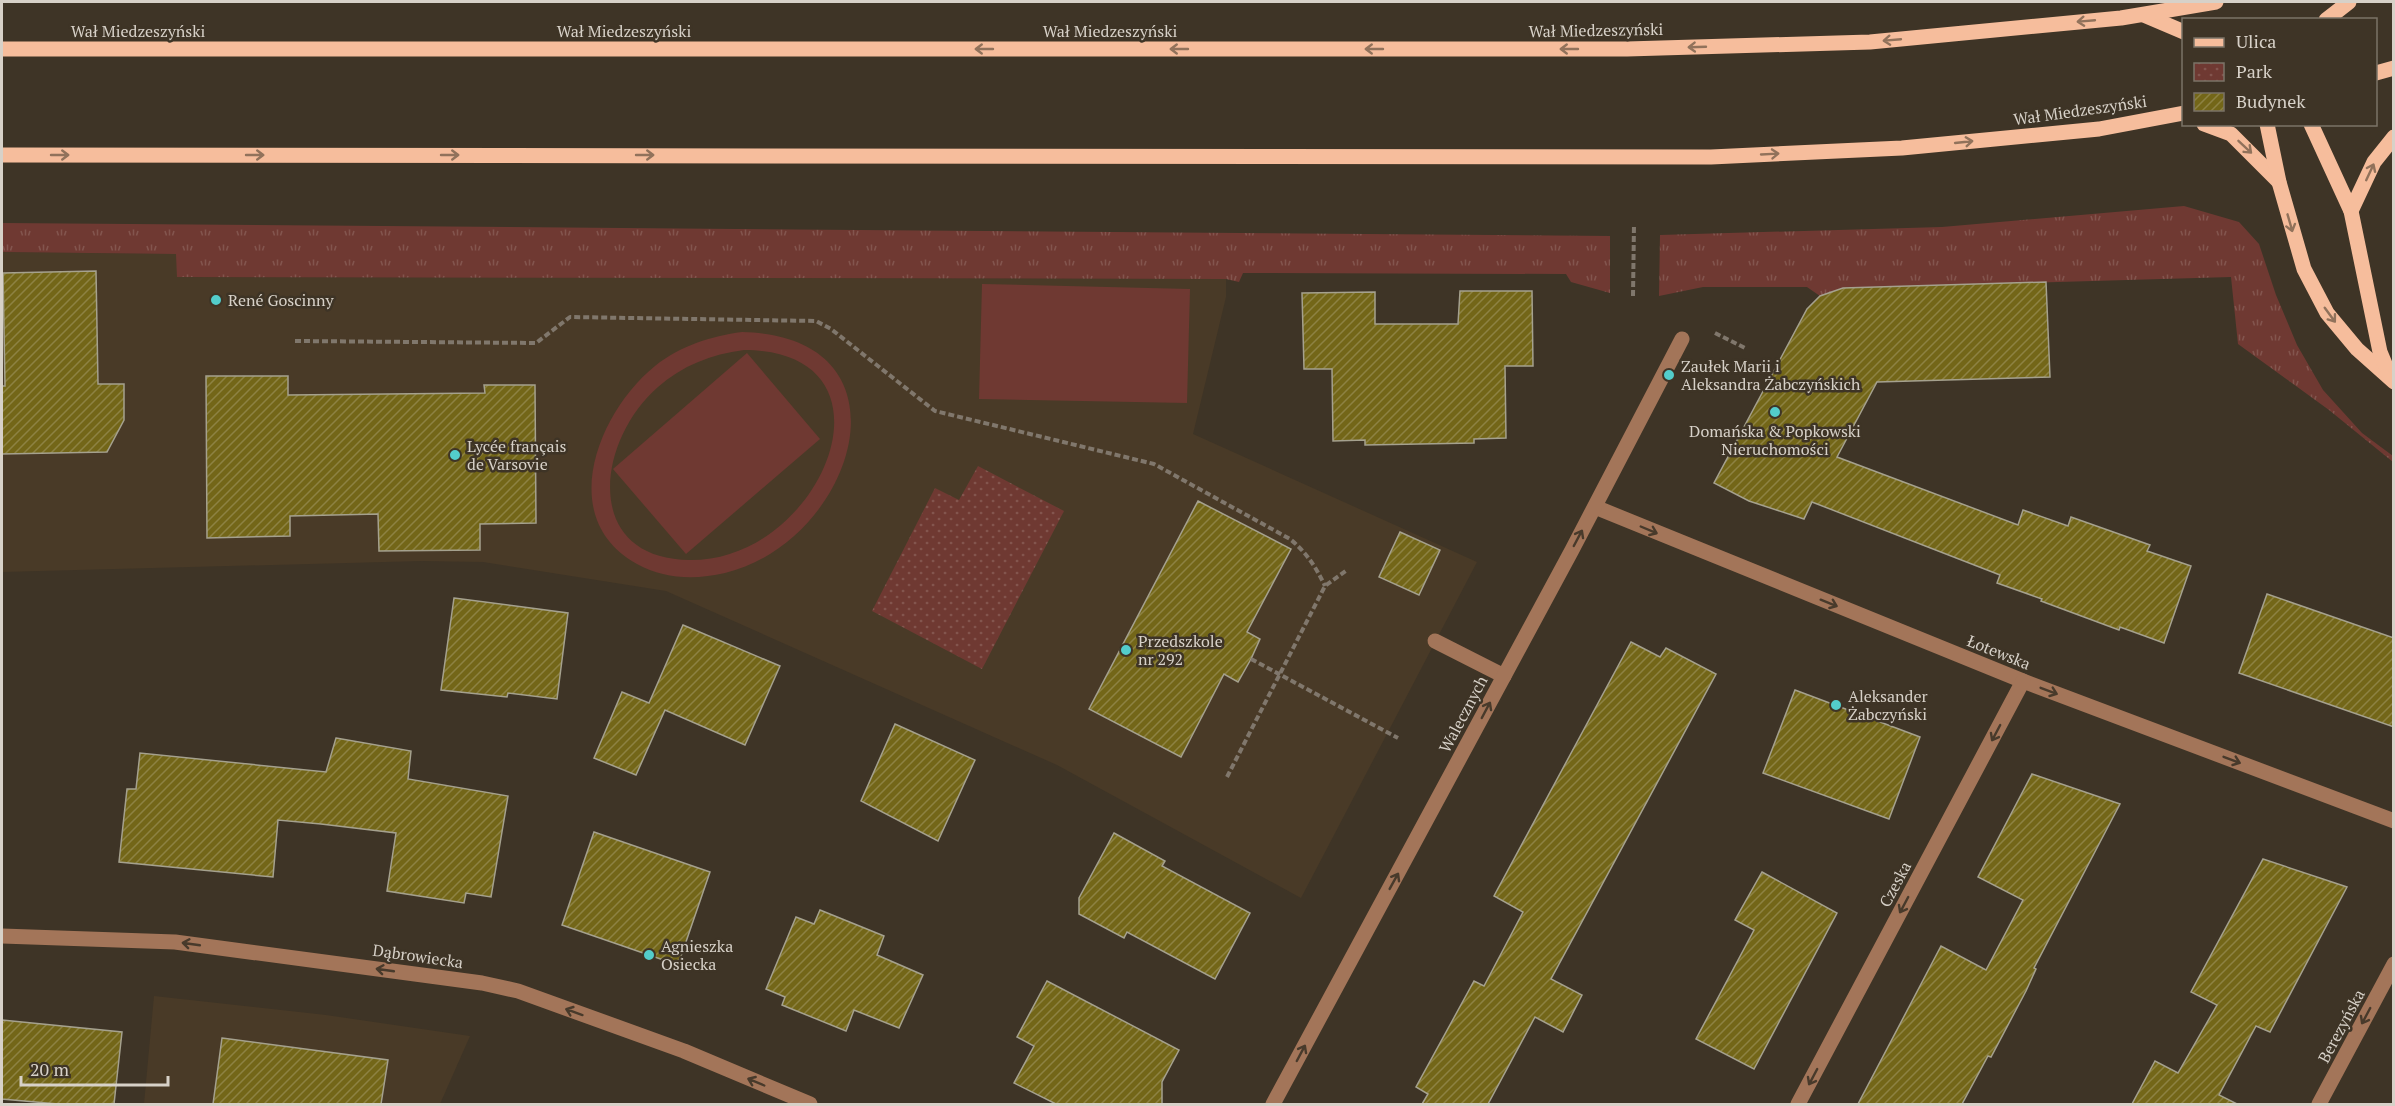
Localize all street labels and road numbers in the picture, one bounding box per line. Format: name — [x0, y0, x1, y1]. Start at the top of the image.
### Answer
street label: Wał Miedzeszyński — [1529, 18, 1664, 42]
street label: Wał Miedzeszyński — [71, 20, 205, 42]
street label: Wał Miedzeszyński — [557, 20, 691, 42]
street label: Wał Miedzeszyński — [1043, 20, 1177, 42]
street label: Wał Miedzeszyński — [2012, 90, 2148, 130]
street label: Łotewska — [1964, 629, 2034, 675]
street label: Walecznych — [1434, 671, 1493, 756]
street label: Czeska — [1874, 857, 1916, 911]
street label: Dąbrowiecka — [371, 939, 465, 973]
street label: Berezyńska — [2312, 985, 2370, 1067]

